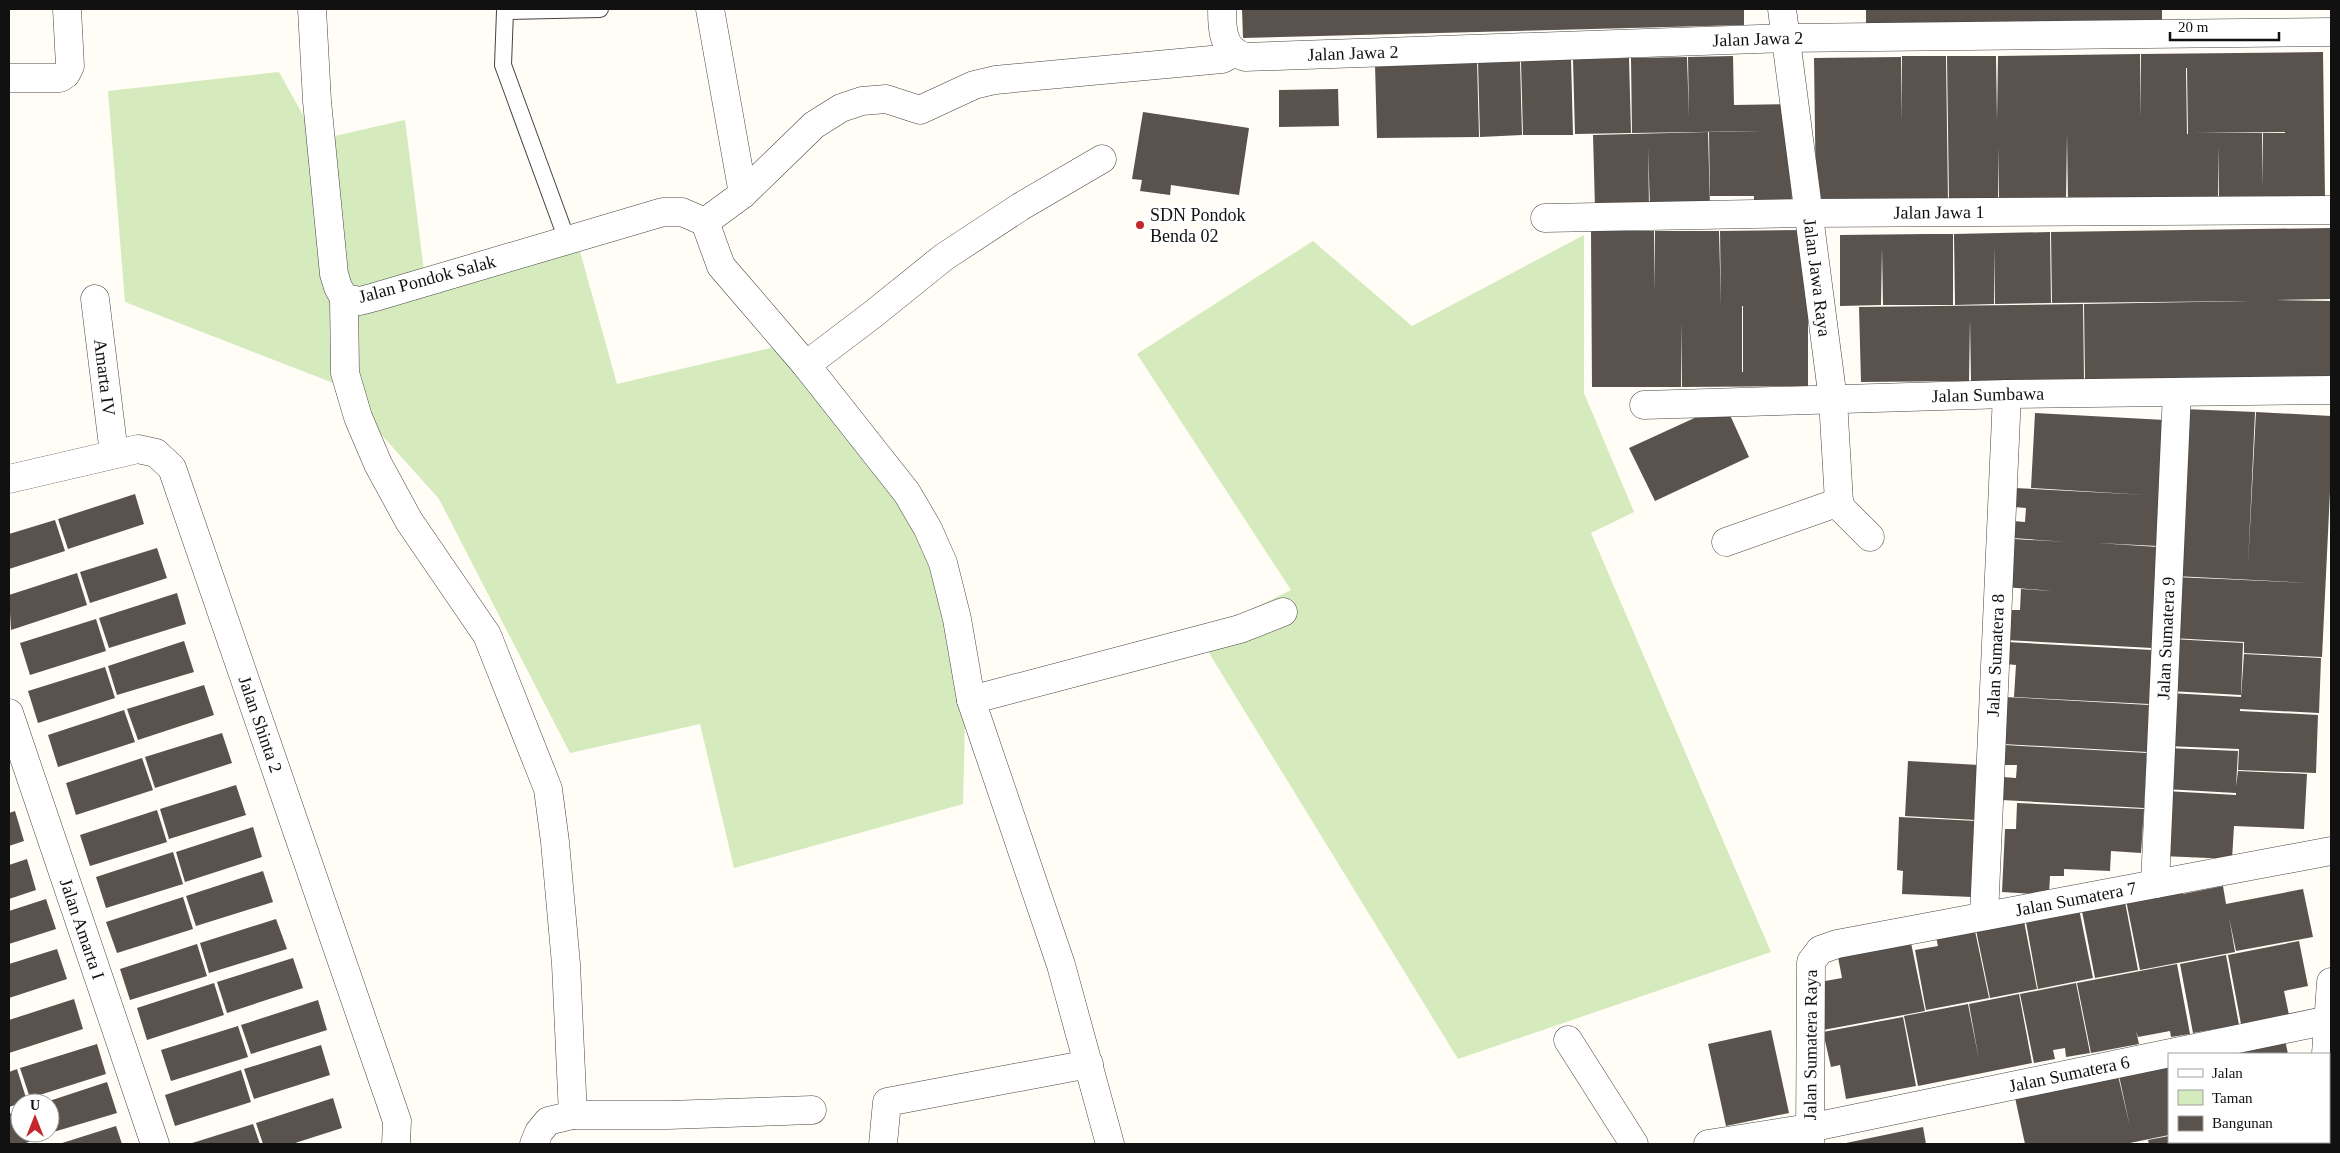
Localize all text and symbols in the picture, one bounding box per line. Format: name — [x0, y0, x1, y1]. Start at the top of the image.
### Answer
scale bar — [2170, 10, 2279, 42]
text: 20 m — [2178, 19, 2209, 35]
street label: Jalan Jawa 2 — [1712, 28, 1803, 51]
street label: Jalan Jawa 2 — [1307, 42, 1399, 65]
street label: Jalan Jawa 1 — [1893, 202, 1985, 223]
place label: SDN Pondok Benda 02 — [1150, 205, 1246, 246]
street label: Jalan Jawa Raya — [1799, 217, 1835, 338]
marker: SDN Pondok Benda 02 — [1134, 219, 1146, 231]
street label: Jalan Pondok Salak — [356, 251, 498, 307]
street label: Amarta IV — [90, 338, 119, 417]
street label: Jalan Sumbawa — [1931, 384, 2044, 406]
street label: Jalan Sumatera 9 — [2153, 576, 2179, 700]
street label: Jalan Sumatera 8 — [1983, 593, 2008, 717]
street label: Jalan Shinta 2 — [234, 673, 286, 775]
street label: Jalan Amarta I — [56, 876, 108, 982]
street label: Jalan Sumatera 7 — [2013, 878, 2138, 920]
street label: Jalan Sumatera Raya — [1800, 969, 1821, 1121]
street label: Jalan Sumatera 6 — [2007, 1052, 2131, 1096]
legend — [2168, 1053, 2330, 1143]
text: Jalan — [2212, 1065, 2243, 1081]
text: Taman — [2212, 1090, 2253, 1106]
north arrow — [10, 1093, 60, 1143]
text: U — [30, 1098, 40, 1113]
text: Bangunan — [2212, 1115, 2273, 1131]

